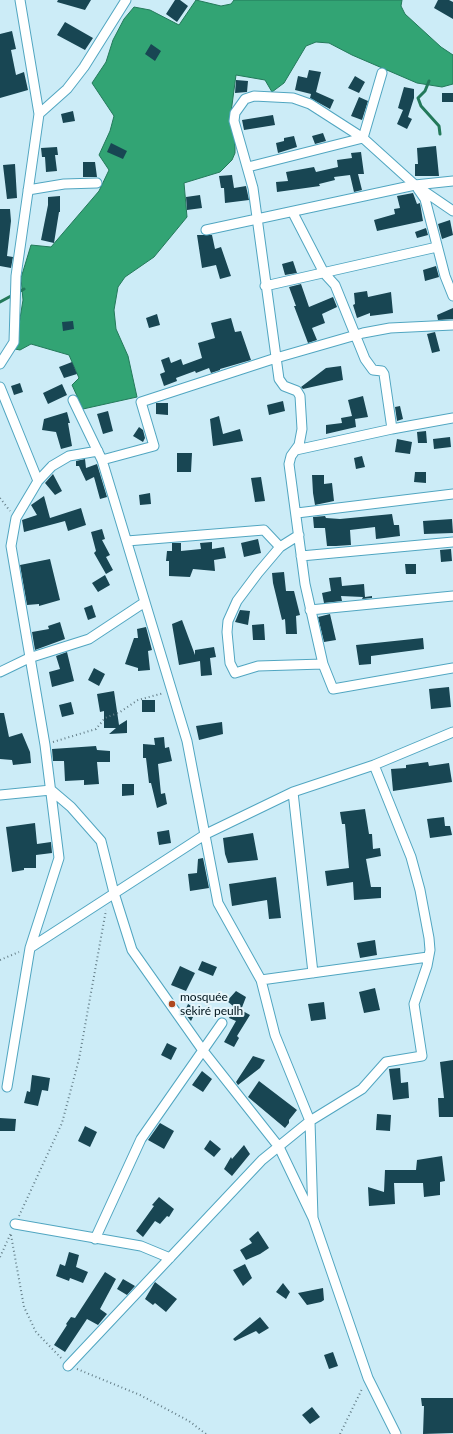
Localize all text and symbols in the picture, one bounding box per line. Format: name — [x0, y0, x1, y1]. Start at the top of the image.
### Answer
place label: mosquée sekiré peulh — [180, 990, 243, 1018]
marker: mosquée sekiré peulh — [167, 999, 177, 1009]

